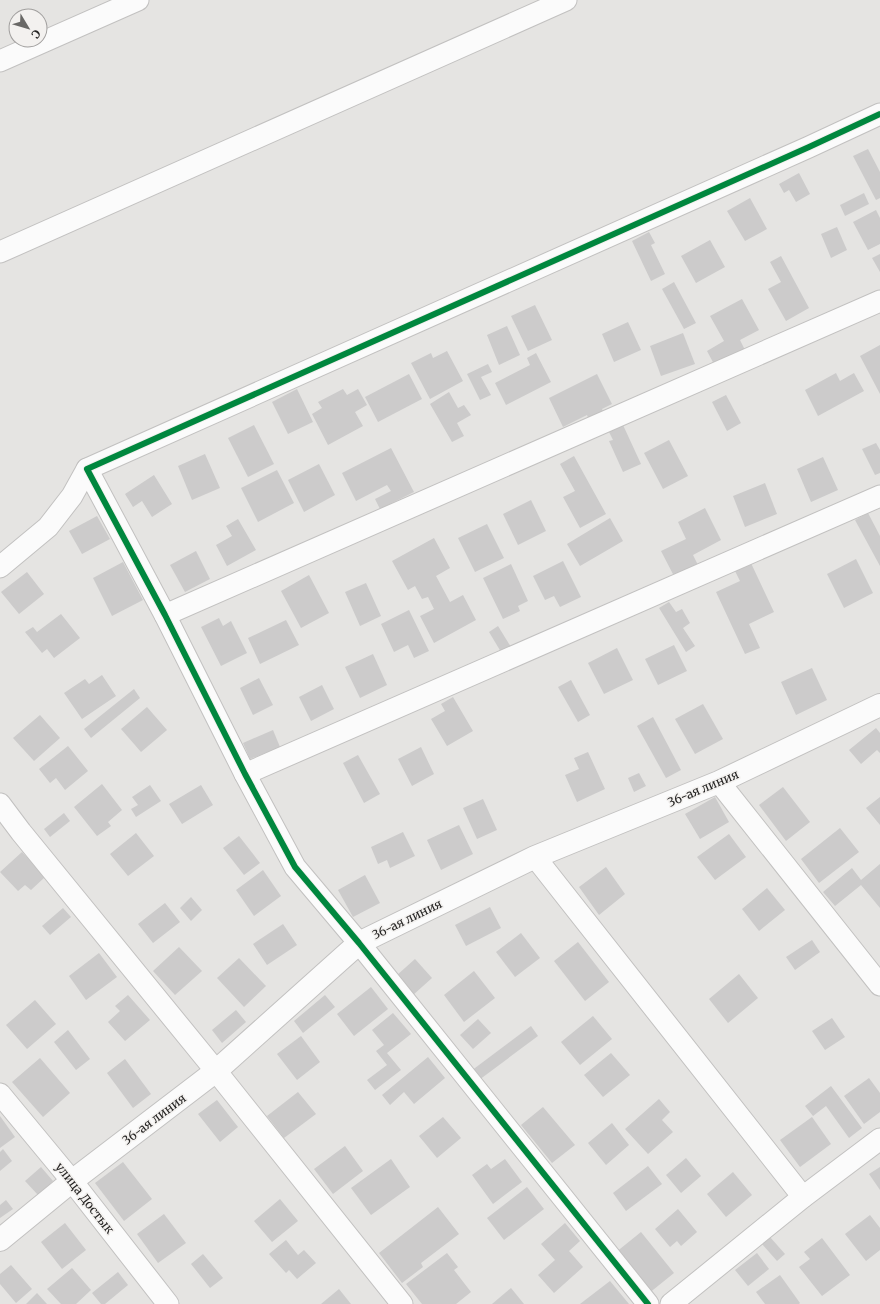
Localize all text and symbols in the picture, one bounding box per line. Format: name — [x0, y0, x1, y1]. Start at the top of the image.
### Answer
north arrow — [8, 8, 48, 48]
text: С — [28, 27, 44, 41]
street label: 36-ая линия — [665, 766, 741, 810]
street label: 36-ая линия — [370, 896, 444, 942]
street label: 36-ая линия — [119, 1090, 189, 1148]
street label: улица Достык — [52, 1159, 118, 1237]

